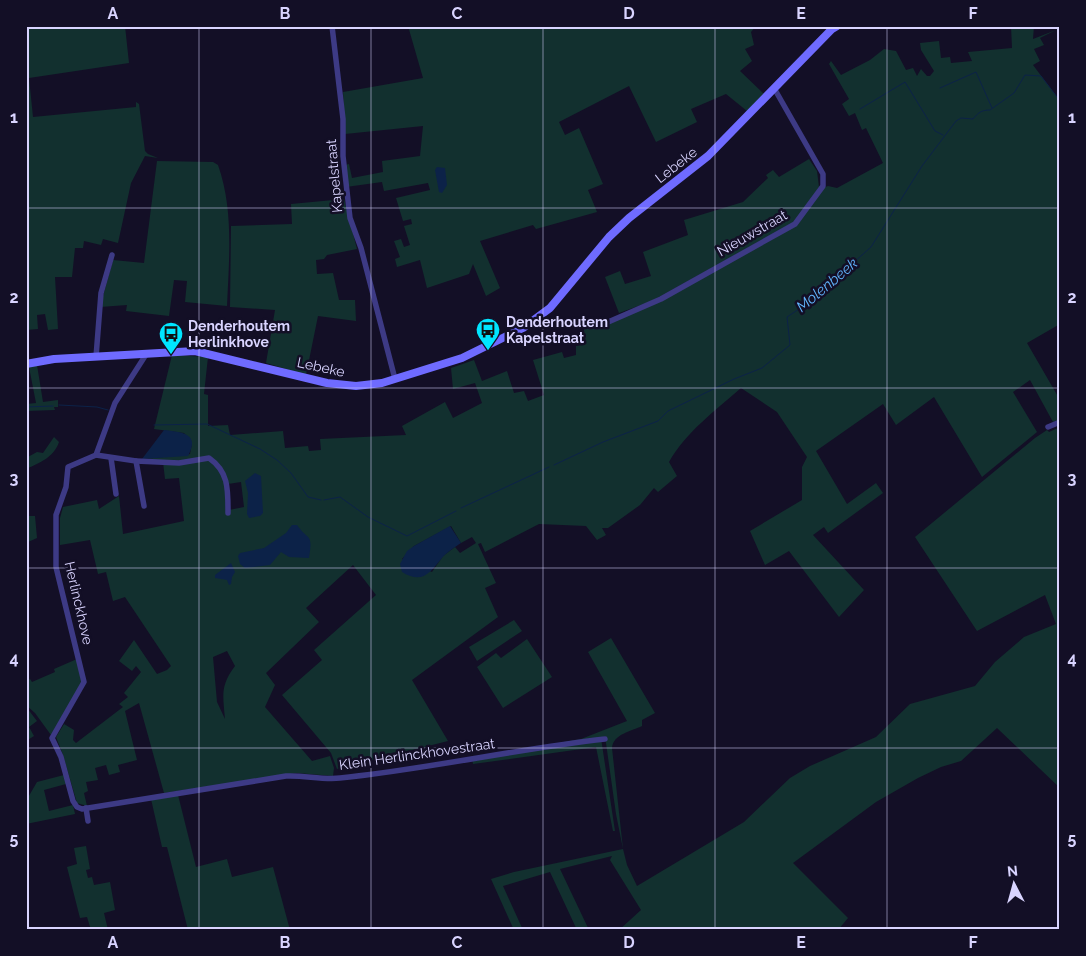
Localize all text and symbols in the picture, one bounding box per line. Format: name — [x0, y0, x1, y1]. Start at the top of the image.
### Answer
text: A — [108, 4, 119, 23]
text: B — [280, 4, 291, 23]
text: C — [452, 4, 463, 23]
text: D — [623, 4, 635, 23]
text: E — [796, 4, 806, 23]
text: F — [968, 4, 978, 23]
text: 1 — [10, 108, 18, 127]
text: 1 — [1068, 108, 1076, 127]
street label: Kapelstraat — [323, 138, 345, 213]
street label: Lebeke — [652, 144, 700, 186]
street label: Nieuwstraat — [714, 206, 790, 259]
water label: Molenbeek — [793, 254, 861, 316]
text: 2 — [9, 288, 19, 307]
text: 2 — [1067, 288, 1077, 307]
place label: Denderhoutem Kapelstraat — [506, 314, 608, 346]
bus stop icon: Denderhoutem Kapelstraat — [475, 317, 501, 351]
place label: Denderhoutem Herlinkhove — [188, 318, 290, 350]
bus stop icon: Denderhoutem Herlinkhove — [158, 321, 184, 355]
street label: Lebeke — [296, 354, 346, 380]
text: 3 — [10, 469, 19, 488]
text: 3 — [1068, 469, 1077, 488]
street label: Herlinckhove — [62, 560, 96, 646]
text: 4 — [9, 649, 19, 668]
text: 4 — [1067, 649, 1077, 668]
street label: Klein Herlinckhovestraat — [338, 735, 496, 773]
text: 5 — [10, 829, 19, 848]
text: 5 — [1068, 829, 1077, 848]
north arrow — [988, 858, 1038, 908]
text: N — [1006, 863, 1019, 880]
text: A — [108, 933, 119, 952]
text: B — [280, 933, 291, 952]
text: C — [452, 933, 463, 952]
text: D — [623, 933, 635, 952]
text: E — [796, 933, 806, 952]
text: F — [968, 933, 978, 952]

